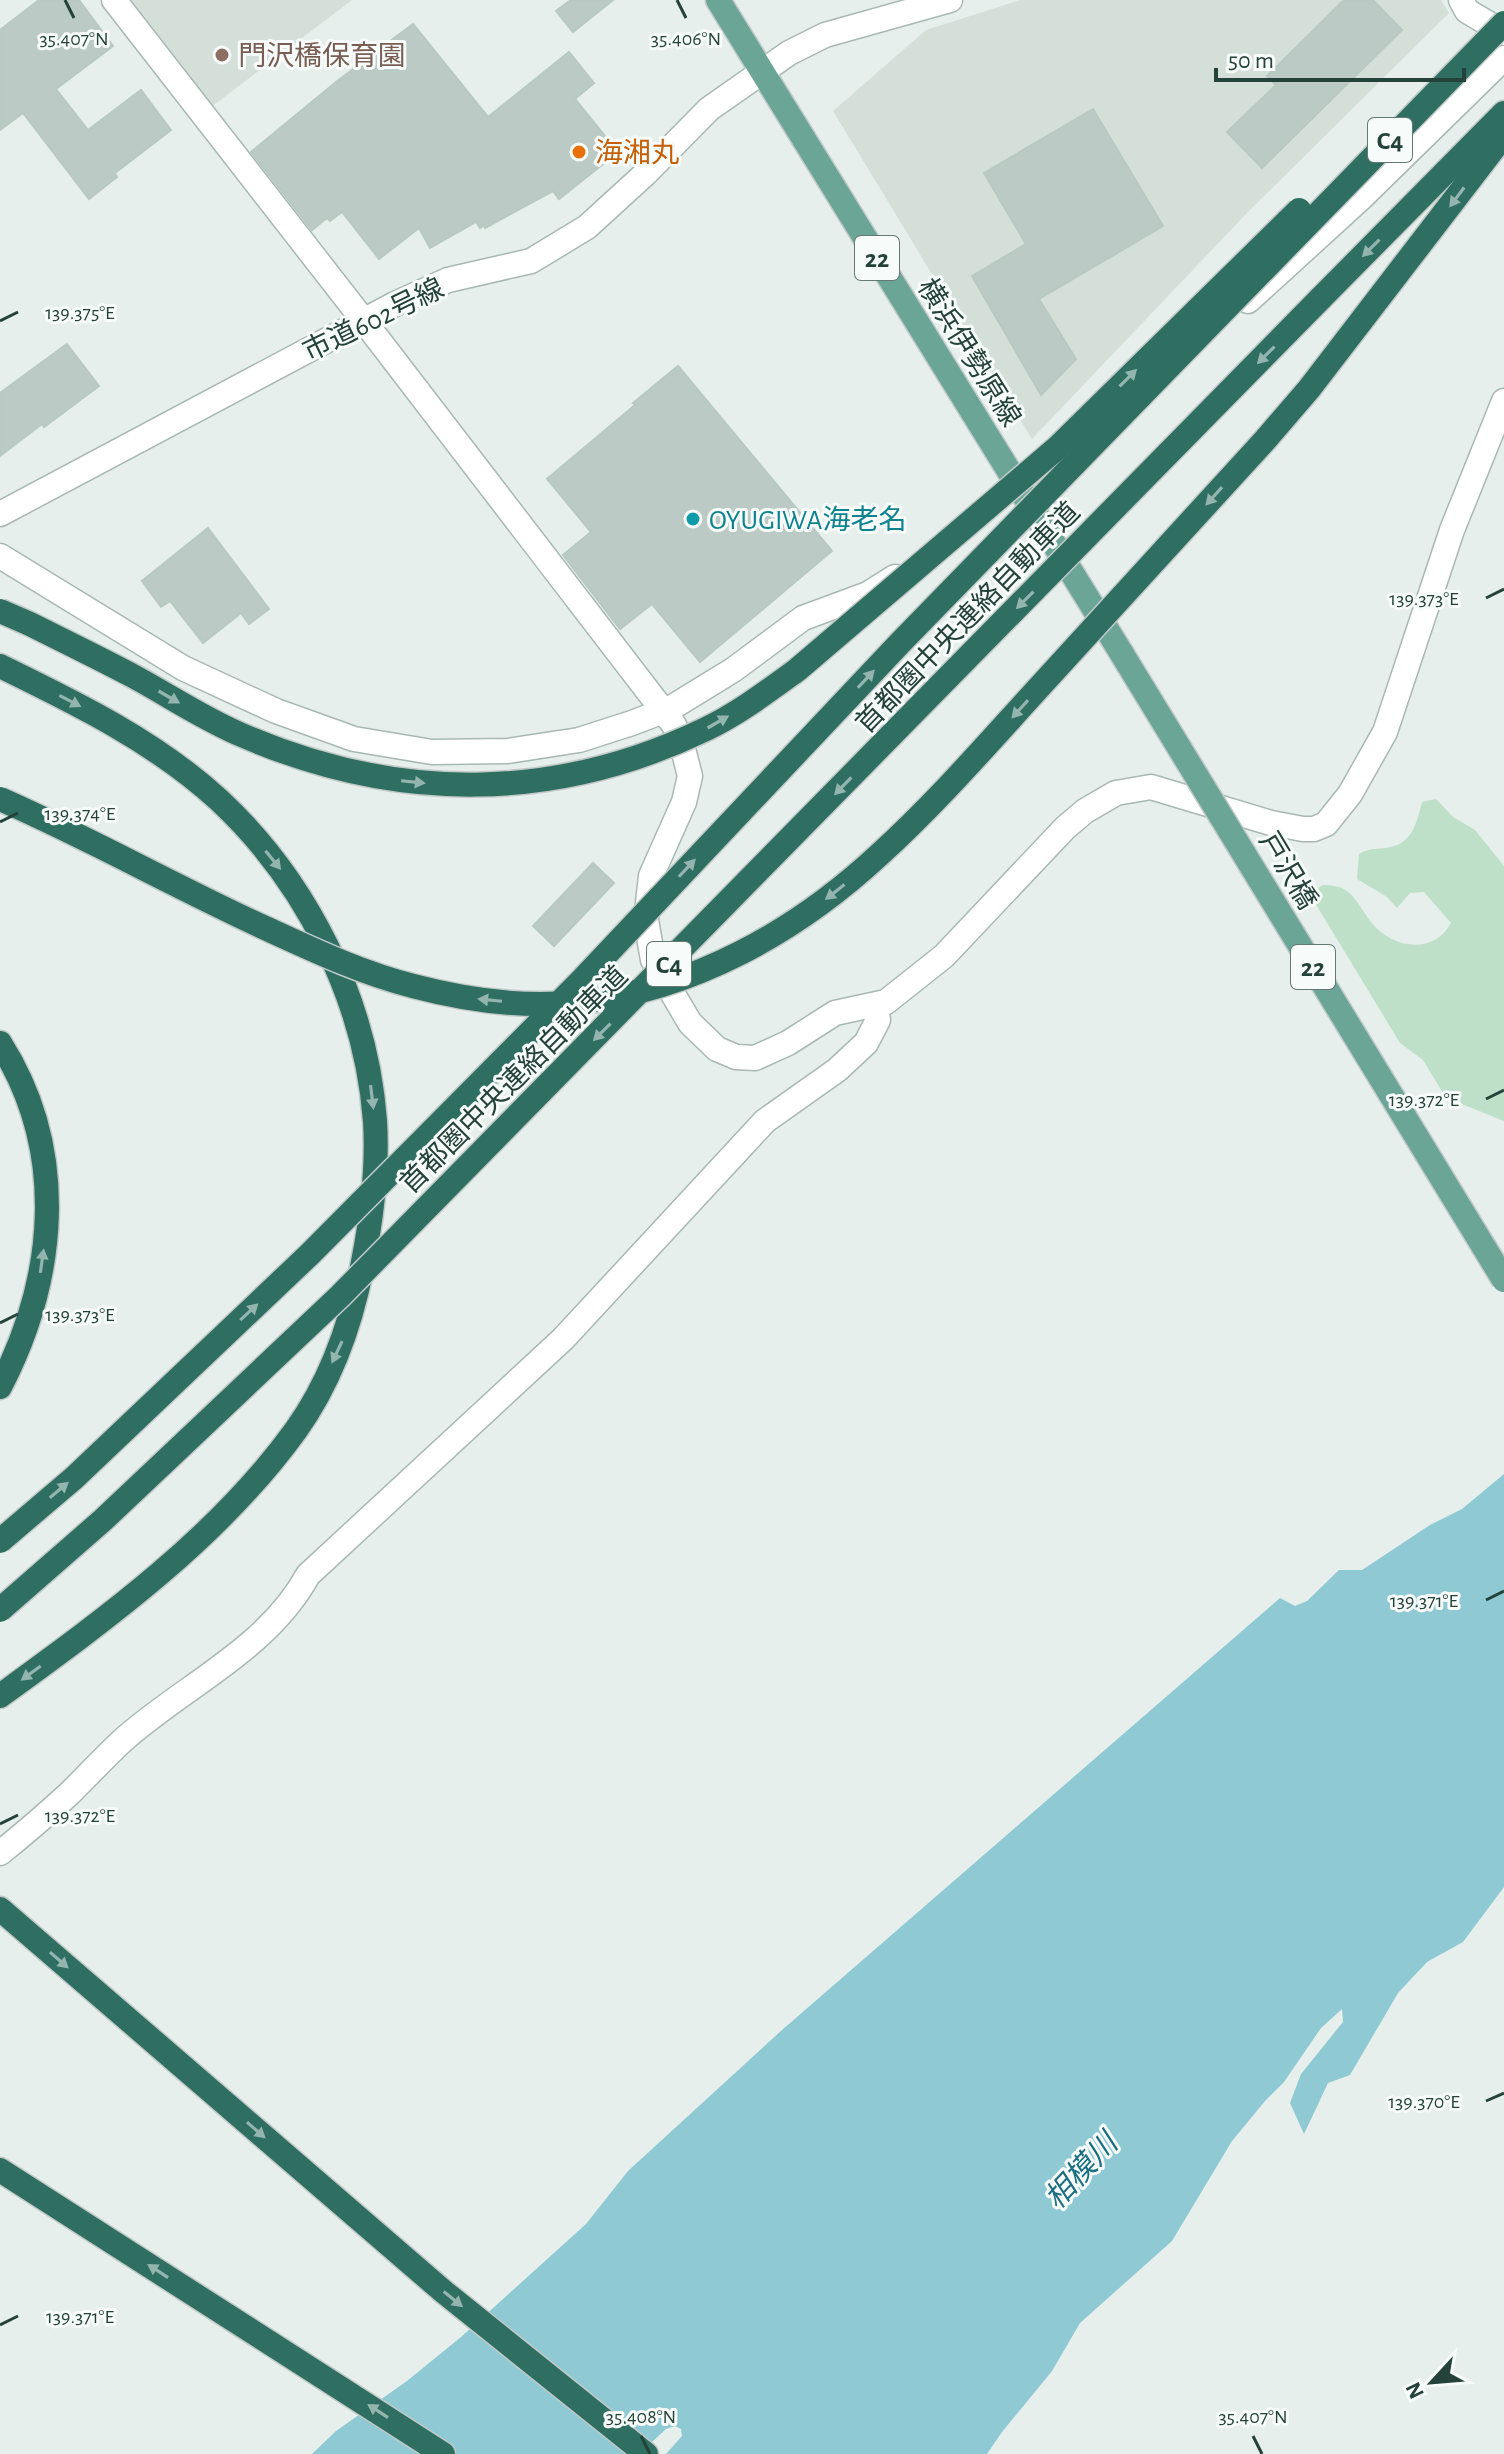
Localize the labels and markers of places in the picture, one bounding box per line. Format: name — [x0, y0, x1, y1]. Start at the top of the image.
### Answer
place label: 門沢橋保育園 — [238, 41, 406, 71]
marker: 門沢橋保育園 — [213, 46, 231, 64]
place label: 海湘丸 — [595, 138, 679, 168]
marker: 海湘丸 — [570, 143, 588, 161]
place label: OYUGIWA海老名 — [709, 505, 907, 535]
marker: OYUGIWA海老名 — [684, 510, 702, 528]

